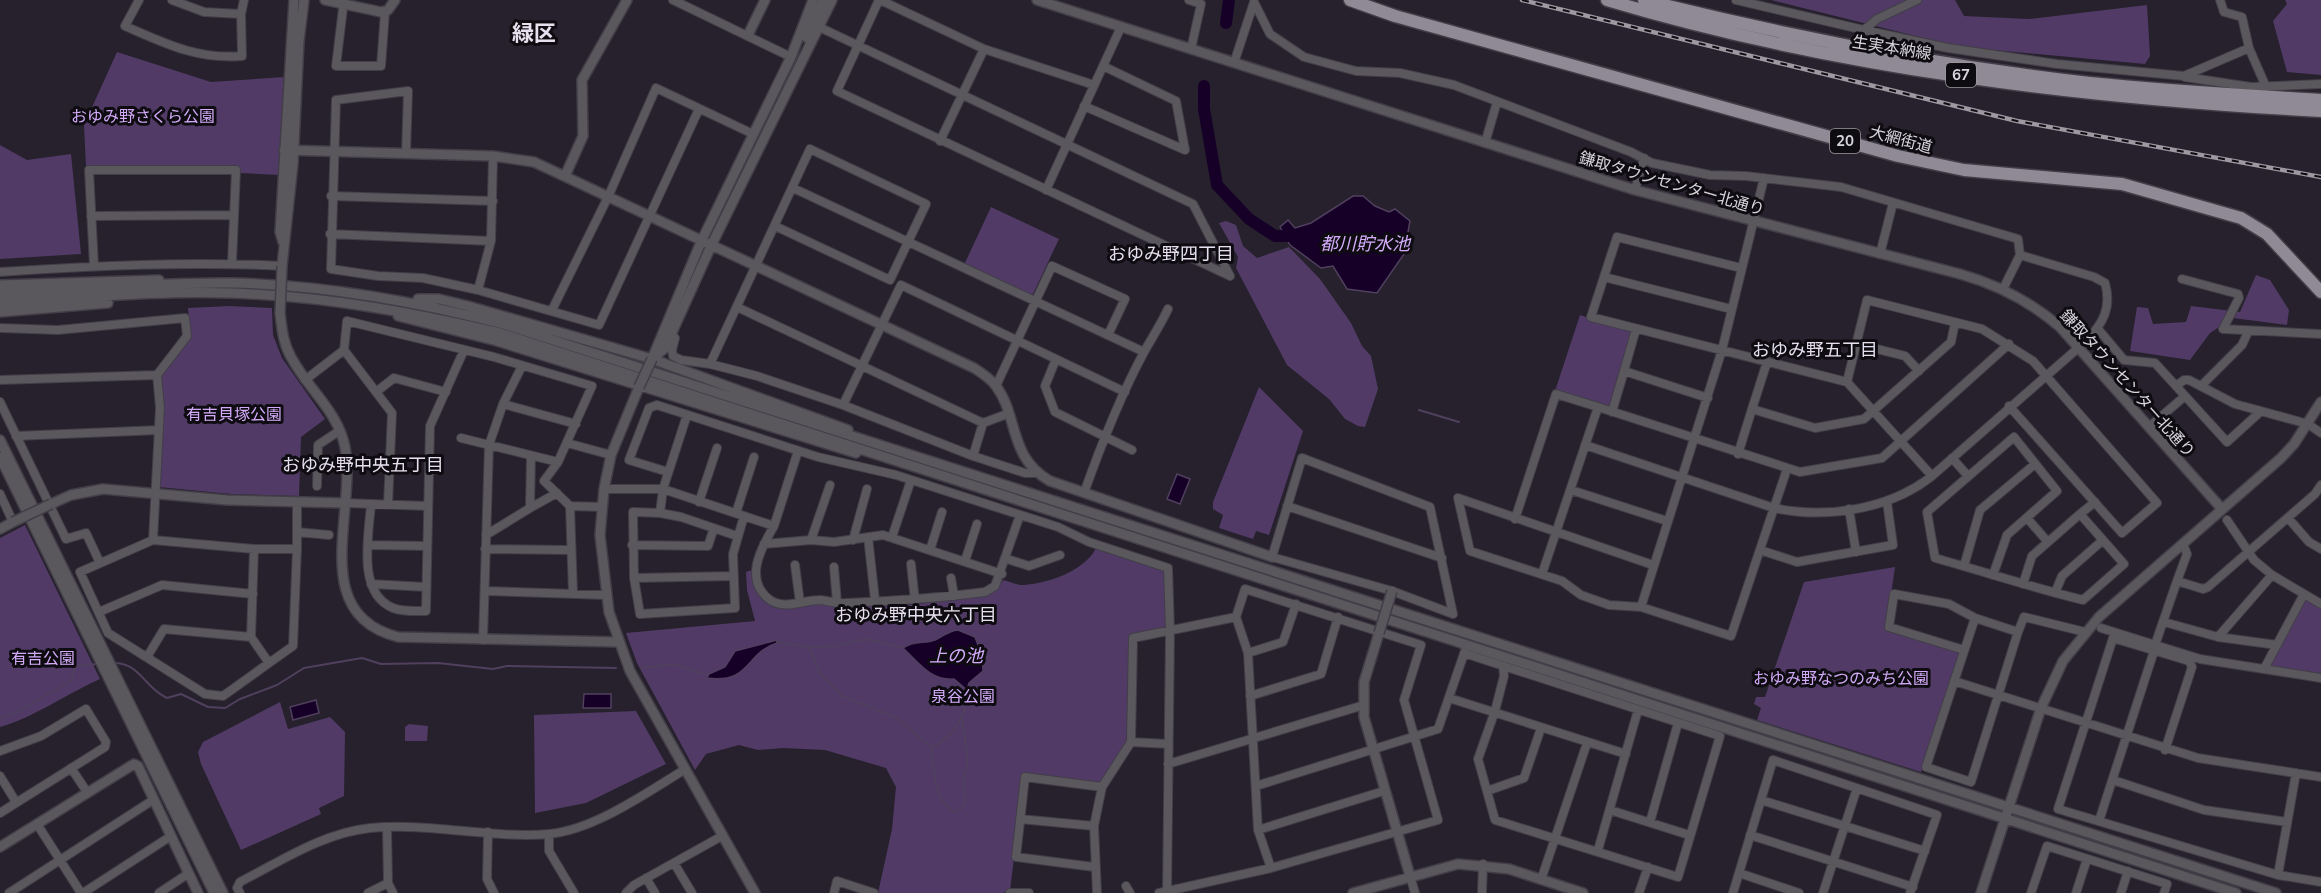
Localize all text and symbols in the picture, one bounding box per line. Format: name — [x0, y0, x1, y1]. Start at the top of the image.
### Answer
district label: 緑区 — [512, 19, 556, 49]
street label: 生実本納線 — [1851, 31, 1933, 65]
road number: 67 — [1946, 63, 1976, 87]
park label: おゆみ野さくら公園 — [71, 106, 215, 128]
street label: 大網街道 — [1867, 121, 1935, 159]
road number: 20 — [1830, 129, 1860, 153]
street label: 鎌取タウンセンター北通り — [1576, 147, 1767, 221]
water label: 都川貯水池 — [1320, 232, 1412, 256]
district label: おゆみ野四丁目 — [1108, 242, 1234, 266]
street label: 鎌取タウンセンター北通り — [2055, 305, 2200, 462]
district label: おゆみ野五丁目 — [1752, 338, 1878, 362]
park label: 有吉貝塚公園 — [186, 404, 282, 426]
district label: おゆみ野中央五丁目 — [282, 453, 444, 477]
district label: おゆみ野中央六丁目 — [835, 603, 997, 627]
water label: 上の池 — [929, 644, 985, 668]
park label: 有吉公園 — [11, 648, 75, 670]
park label: おゆみ野なつのみち公園 — [1753, 668, 1929, 690]
park label: 泉谷公園 — [931, 686, 995, 708]

